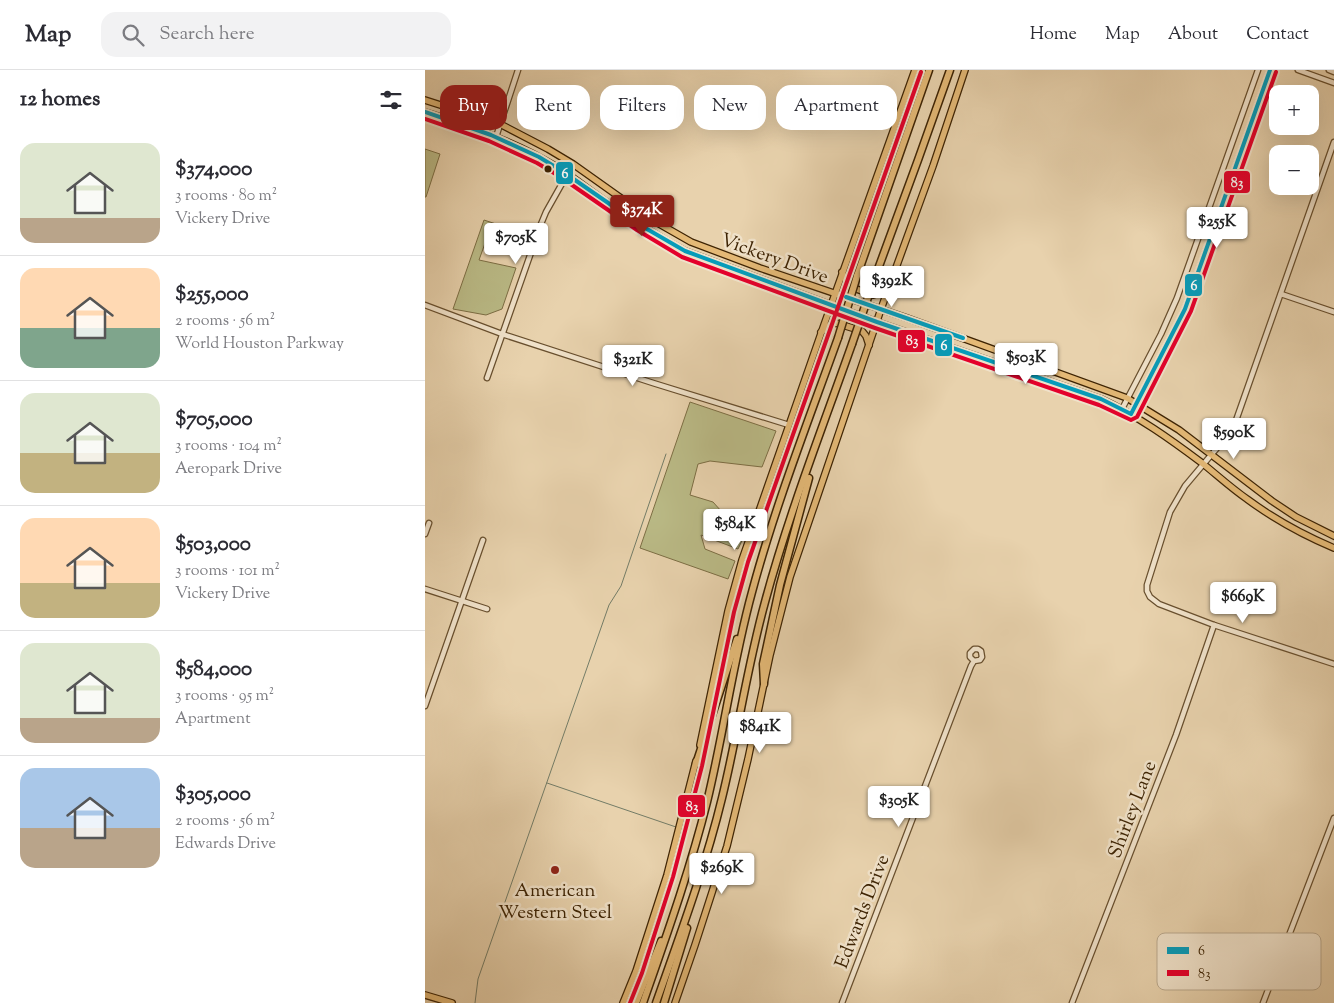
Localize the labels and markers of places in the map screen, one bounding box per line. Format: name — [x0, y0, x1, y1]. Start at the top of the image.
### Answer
unlabelled marker — [543, 164, 553, 174]
pin: $374K — [607, 194, 677, 237]
pin: $255K — [1182, 206, 1252, 249]
pin: $705K — [481, 222, 551, 265]
pin: $392K — [857, 266, 927, 308]
pin: $503K — [991, 342, 1061, 385]
pin: $321K — [598, 344, 668, 387]
pin: $590K — [1199, 418, 1269, 460]
pin: $584K — [700, 508, 770, 551]
pin: $669K — [1208, 582, 1278, 624]
pin: $841K — [725, 712, 795, 754]
pin: $305K — [864, 786, 934, 828]
pin: $269K — [687, 852, 757, 895]
marker: American Western Steel — [549, 864, 561, 876]
place label: American Western Steel — [498, 878, 612, 927]

